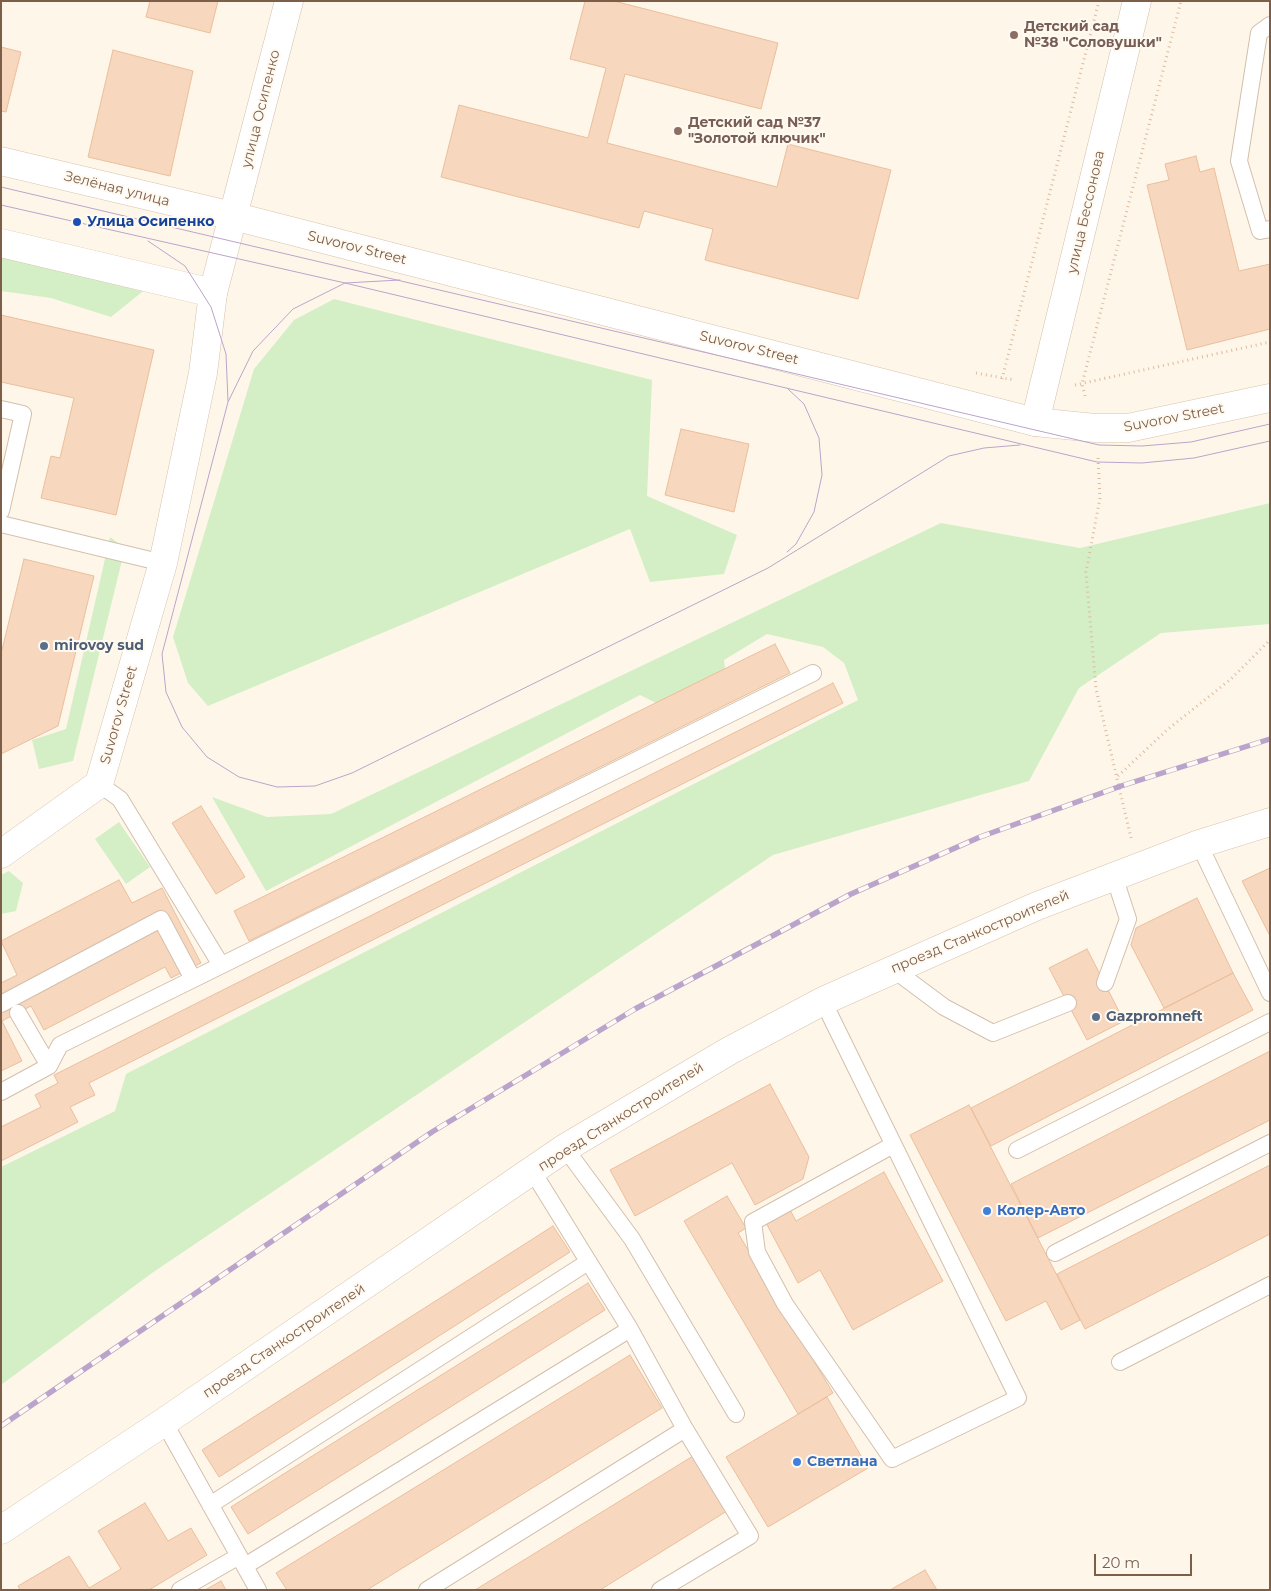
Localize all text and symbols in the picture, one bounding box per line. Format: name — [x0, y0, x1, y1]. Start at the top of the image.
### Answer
place label: Детский сад №38 "Соловушки" — [1024, 19, 1162, 52]
marker: Детский сад №38 "Соловушки" — [1008, 29, 1020, 41]
street label: улица Осипенко — [238, 48, 284, 170]
place label: Детский сад №37 "Золотой ключик" — [688, 115, 826, 148]
marker: Детский сад №37 "Золотой ключик" — [672, 125, 684, 137]
street label: улица Бессонова — [1064, 149, 1108, 275]
street label: Зелёная улица — [62, 168, 172, 210]
place label: Улица Осипенко — [87, 214, 214, 230]
marker: Улица Осипенко — [71, 216, 83, 228]
street label: Suvorov Street — [306, 228, 408, 268]
street label: Suvorov Street — [698, 328, 800, 368]
street label: Suvorov Street — [1122, 400, 1226, 436]
place label: mirovoy sud — [54, 638, 144, 654]
marker: mirovoy sud — [38, 640, 50, 652]
street label: Suvorov Street — [97, 664, 141, 766]
street label: проезд Станкостроителей — [888, 887, 1072, 977]
place label: Gazpromneft — [1106, 1009, 1203, 1025]
marker: Gazpromneft — [1090, 1011, 1102, 1023]
street label: проезд Станкостроителей — [535, 1059, 707, 1175]
place label: Колер-Авто — [997, 1203, 1085, 1219]
marker: Колер-Авто — [981, 1205, 993, 1217]
street label: проезд Станкостроителей — [200, 1280, 368, 1402]
place label: Светлана — [807, 1454, 878, 1470]
marker: Светлана — [791, 1456, 803, 1468]
scale bar — [1096, 1544, 1194, 1576]
text: 20 m — [1102, 1553, 1140, 1572]

